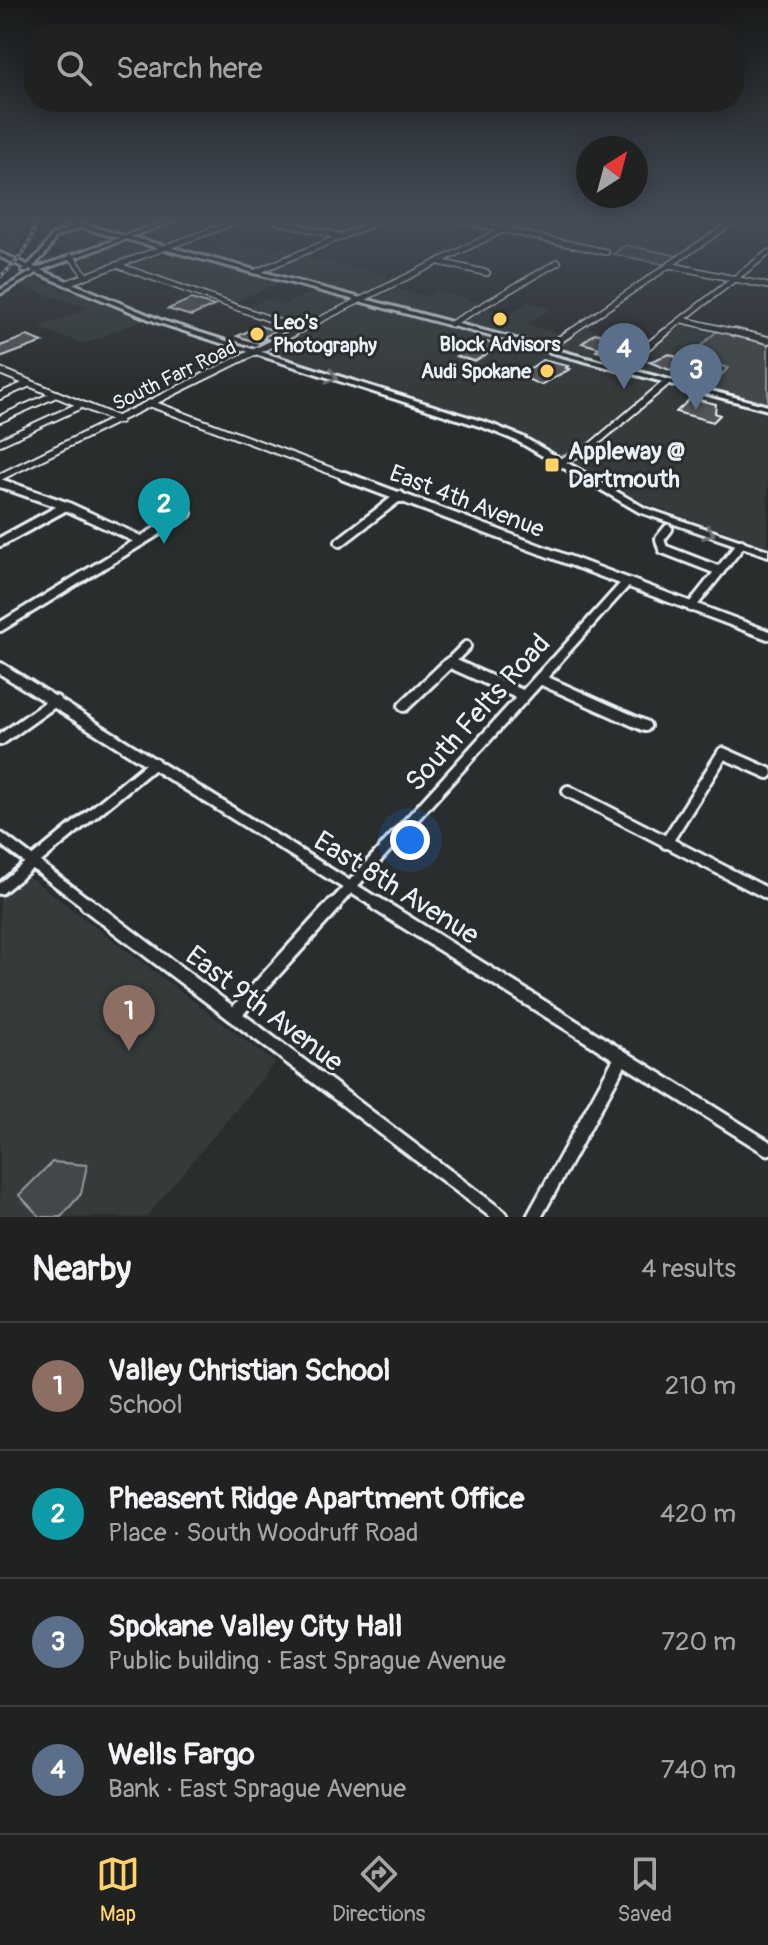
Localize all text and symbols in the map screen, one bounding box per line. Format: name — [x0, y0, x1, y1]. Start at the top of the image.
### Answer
search box — [24, 24, 744, 112]
icon: search — [52, 46, 96, 90]
text: Search here — [116, 50, 263, 87]
north arrow — [576, 136, 648, 208]
place label: Leo's Photography — [273, 310, 377, 358]
marker: Block Advisors — [491, 310, 509, 328]
pin: 4 — [598, 323, 650, 389]
marker: Leo's Photography — [248, 325, 266, 343]
place label: Block Advisors — [440, 332, 560, 357]
street label: South Farr Road — [108, 335, 240, 416]
pin: 3 — [670, 344, 722, 410]
place label: Audi Spokane — [421, 359, 532, 384]
marker: Audi Spokane — [538, 362, 556, 380]
one-way arrow — [325, 368, 339, 384]
place label: Appleway @ Dartmouth — [568, 437, 686, 494]
marker: Appleway @ Dartmouth — [543, 456, 561, 474]
street label: East 4th Avenue — [385, 459, 548, 544]
pin: 2 — [138, 478, 190, 544]
one-way arrow — [701, 523, 715, 539]
street label: South Felts Road — [398, 627, 558, 799]
your location — [390, 820, 430, 860]
street label: East 8th Avenue — [307, 824, 485, 953]
street label: East 9th Avenue — [178, 939, 350, 1080]
pin: 1 — [103, 985, 155, 1051]
text: Nearby — [32, 1248, 131, 1291]
text: 4 results — [641, 1253, 736, 1285]
text: Valley Christian School — [108, 1352, 390, 1389]
text: 1 — [53, 1370, 63, 1402]
text: 210 m — [665, 1370, 736, 1402]
text: School — [108, 1389, 183, 1421]
text: Pheasent Ridge Apartment Office — [108, 1480, 524, 1517]
text: 2 — [51, 1498, 65, 1530]
text: 420 m — [660, 1498, 736, 1530]
text: Place · South Woodruff Road — [108, 1517, 419, 1549]
text: Spokane Valley City Hall — [108, 1608, 402, 1645]
text: 3 — [51, 1626, 65, 1658]
text: 720 m — [661, 1626, 736, 1658]
text: Public building · East Sprague Avenue — [108, 1645, 506, 1677]
text: Wells Fargo — [108, 1736, 255, 1773]
text: 4 — [50, 1754, 66, 1786]
text: 740 m — [661, 1754, 736, 1786]
text: Bank · East Sprague Avenue — [108, 1773, 406, 1805]
tab: Map — [96, 1852, 140, 1928]
tab: Directions — [332, 1852, 425, 1928]
tab: Saved — [617, 1852, 672, 1928]

